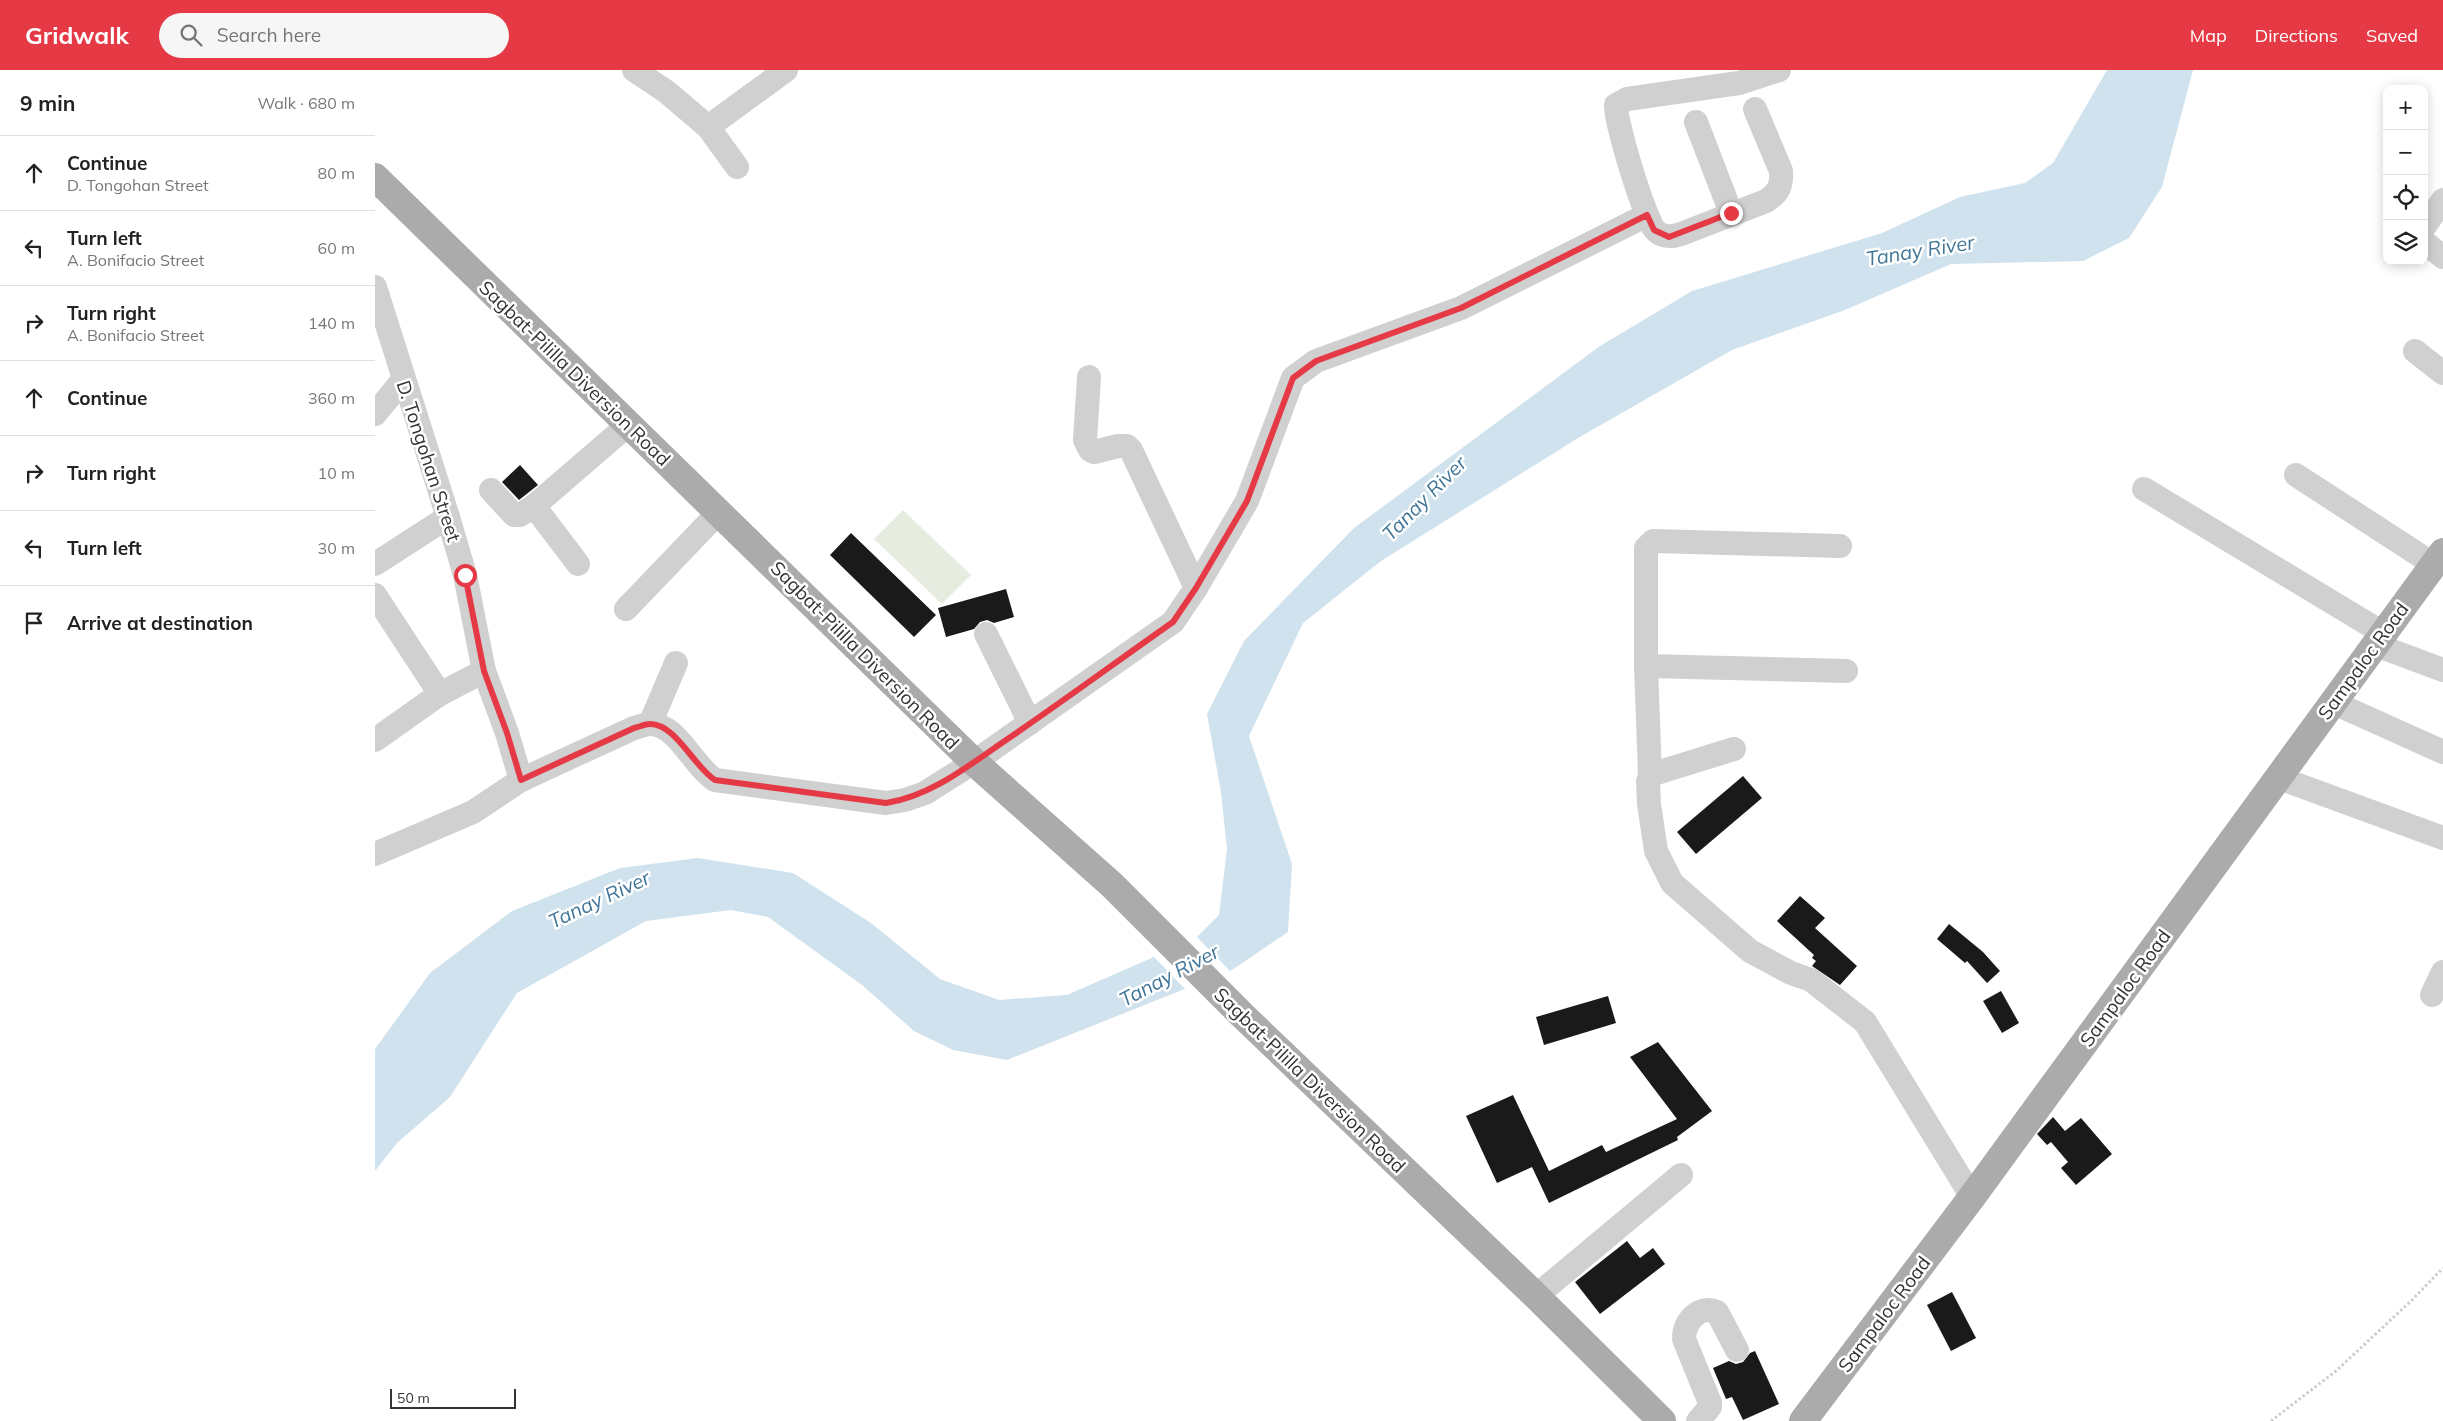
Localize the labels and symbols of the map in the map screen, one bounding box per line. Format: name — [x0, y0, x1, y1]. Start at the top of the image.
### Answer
route end — [1720, 202, 1743, 225]
water label: Tanay River — [1864, 229, 1977, 271]
street label: Sagbat-Pililla Diversion Road — [474, 275, 676, 471]
street label: D. Tongohan Street — [392, 377, 467, 545]
water label: Tanay River — [1377, 450, 1472, 545]
street label: Sagbat-Pililla Diversion Road — [766, 556, 964, 754]
route start — [454, 564, 477, 587]
street label: Sampaloc Road — [2312, 598, 2414, 724]
water label: Tanay River — [544, 864, 654, 933]
street label: Sampaloc Road — [2074, 925, 2176, 1051]
water label: Tanay River — [1115, 938, 1224, 1012]
street label: Sagbat-Pililla Diversion Road — [1209, 982, 1411, 1178]
street label: Sampaloc Road — [1833, 1251, 1935, 1377]
scale bar — [390, 1386, 516, 1409]

